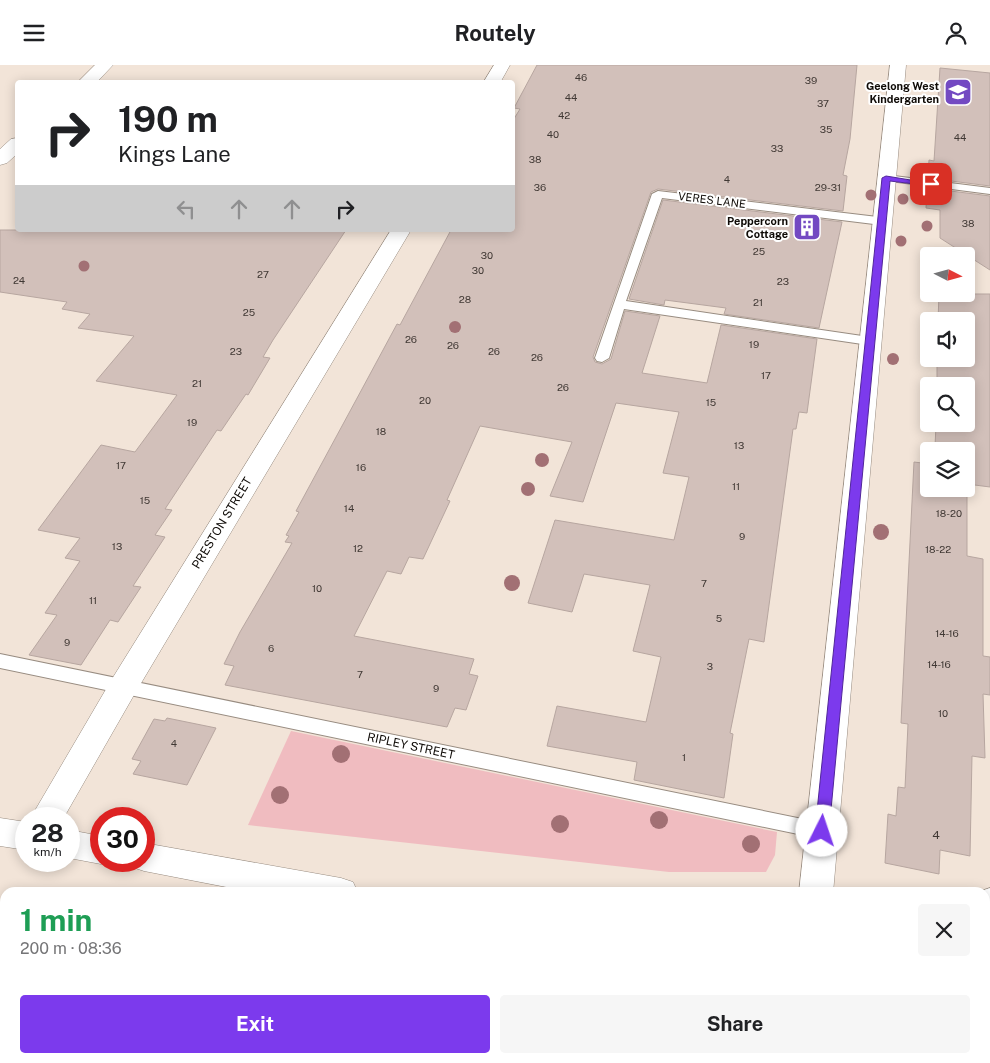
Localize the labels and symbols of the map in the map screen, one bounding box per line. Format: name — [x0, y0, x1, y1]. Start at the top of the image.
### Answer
house number: 46 — [575, 71, 587, 83]
house number: 39 — [805, 74, 817, 86]
school or university icon: Geelong West Kindergarten — [943, 77, 973, 107]
place label: Geelong West Kindergarten — [866, 80, 939, 105]
house number: 44 — [565, 91, 577, 103]
house number: 37 — [817, 97, 829, 109]
house number: 42 — [558, 109, 570, 121]
house number: 35 — [820, 123, 832, 135]
house number: 40 — [547, 128, 559, 140]
house number: 44 — [954, 131, 966, 143]
house number: 33 — [771, 142, 783, 154]
house number: 38 — [529, 153, 541, 165]
pin — [910, 163, 952, 205]
house number: 4 — [724, 173, 730, 185]
house number: 36 — [534, 181, 546, 193]
house number: 29-31 — [815, 181, 841, 193]
street label: VERES LANE — [677, 190, 747, 210]
building icon: Peppercorn Cottage — [792, 212, 822, 242]
place label: Peppercorn Cottage — [727, 215, 788, 240]
house number: 38 — [962, 217, 974, 229]
house number: 25 — [753, 245, 765, 257]
north arrow — [920, 247, 975, 303]
house number: 30 — [481, 249, 493, 261]
house number: 30 — [472, 264, 484, 276]
house number: 27 — [257, 268, 269, 280]
house number: 24 — [13, 274, 25, 286]
house number: 23 — [777, 275, 789, 287]
house number: 28 — [459, 293, 471, 305]
house number: 21 — [753, 296, 763, 308]
house number: 25 — [243, 306, 255, 318]
house number: 26 — [405, 333, 417, 345]
house number: 19 — [749, 338, 759, 350]
house number: 26 — [447, 339, 459, 351]
house number: 23 — [230, 345, 242, 357]
house number: 26 — [488, 345, 500, 357]
house number: 26 — [531, 351, 543, 363]
house number: 17 — [761, 369, 771, 381]
house number: 21 — [192, 377, 202, 389]
house number: 26 — [557, 381, 569, 393]
house number: 20 — [419, 394, 431, 406]
house number: 15 — [706, 396, 716, 408]
house number: 19 — [187, 416, 197, 428]
house number: 18 — [376, 425, 386, 437]
house number: 13 — [734, 439, 744, 451]
house number: 17 — [116, 459, 126, 471]
house number: 16 — [356, 461, 366, 473]
street label: PRESTON STREET — [189, 475, 255, 571]
house number: 11 — [732, 480, 740, 492]
house number: 15 — [140, 494, 150, 506]
house number: 14 — [344, 502, 354, 514]
house number: 18-20 — [936, 507, 962, 519]
house number: 9 — [739, 530, 745, 542]
house number: 13 — [112, 540, 122, 552]
house number: 12 — [353, 542, 363, 554]
house number: 18-22 — [925, 543, 951, 555]
house number: 7 — [701, 577, 707, 589]
house number: 10 — [312, 582, 322, 594]
house number: 11 — [89, 594, 97, 606]
house number: 5 — [716, 612, 722, 624]
house number: 14-16 — [935, 627, 959, 639]
house number: 9 — [64, 636, 70, 648]
house number: 6 — [268, 642, 274, 654]
house number: 14-16 — [927, 658, 951, 670]
house number: 3 — [707, 660, 713, 672]
house number: 7 — [357, 668, 363, 680]
house number: 9 — [433, 682, 439, 694]
house number: 10 — [938, 707, 948, 719]
street label: RIPLEY STREET — [366, 730, 456, 762]
house number: 4 — [171, 737, 177, 749]
house number: 1 — [682, 751, 686, 763]
position arrow — [795, 804, 847, 856]
speed limit sign: 30 — [90, 807, 155, 872]
house number: 4 — [932, 828, 940, 842]

